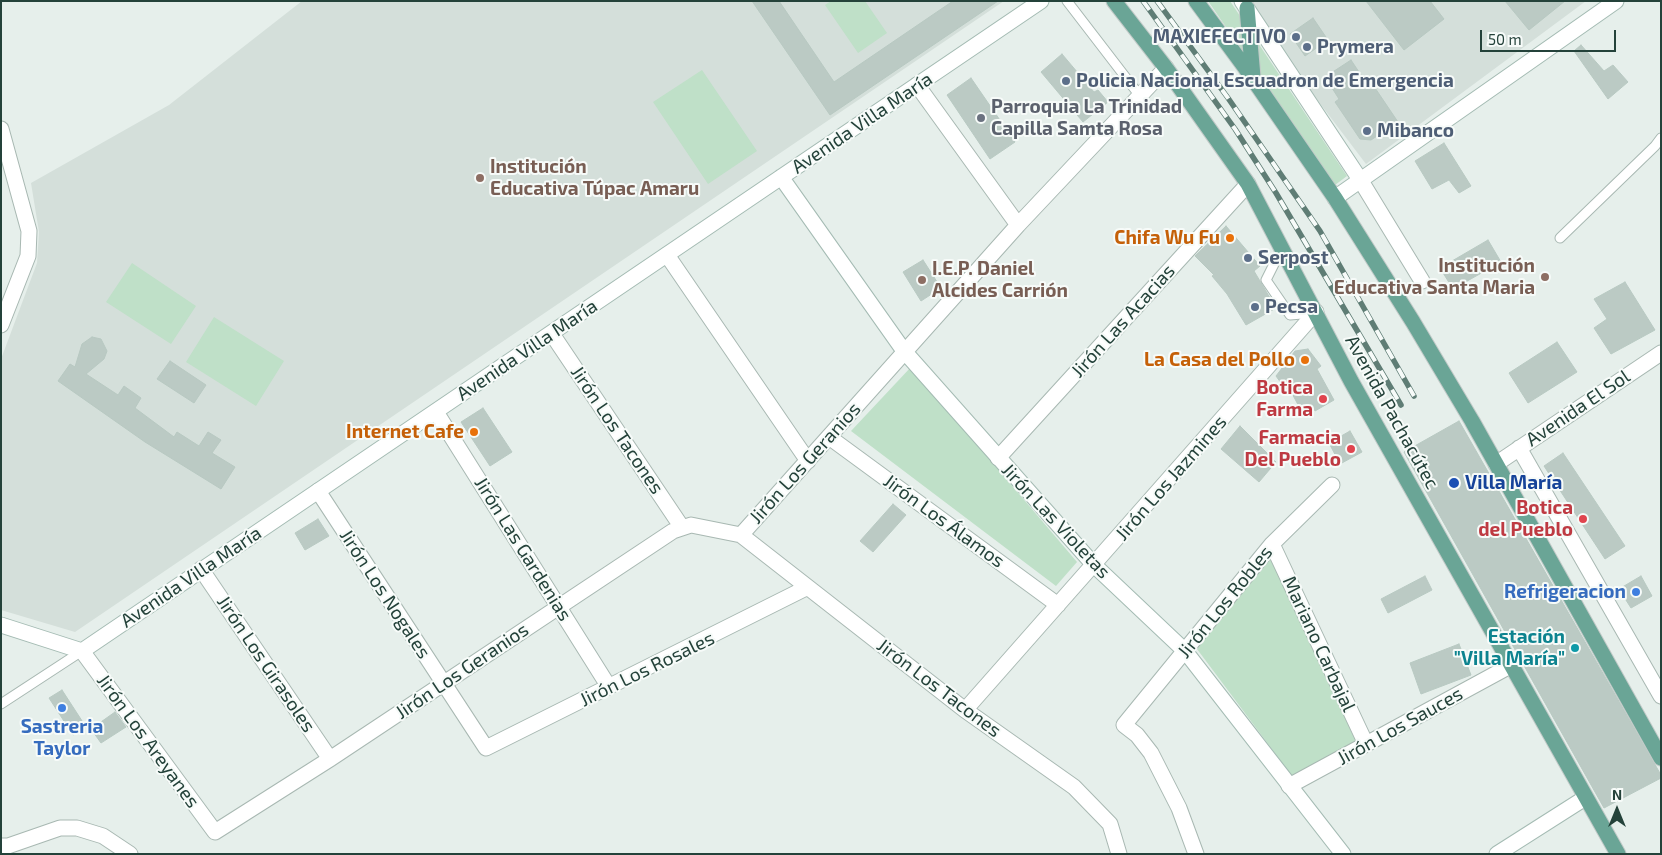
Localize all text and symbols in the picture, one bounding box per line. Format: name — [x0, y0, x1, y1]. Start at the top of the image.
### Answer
scale bar — [1482, 20, 1618, 52]
place label: MAXIEFECTIVO — [1153, 26, 1286, 48]
text: 50 m — [1488, 30, 1522, 48]
marker: MAXIEFECTIVO — [1290, 31, 1302, 43]
place label: Prymera — [1317, 36, 1394, 58]
marker: Prymera — [1301, 41, 1313, 53]
street label: Avenida Villa María — [787, 67, 937, 179]
place label: Policia Nacional Escuadron de Emergencia — [1076, 70, 1454, 92]
marker: Policia Nacional Escuadron de Emergencia — [1060, 75, 1072, 87]
place label: Parroquia La Trinidad Capilla Samta Rosa — [991, 96, 1182, 140]
marker: Parroquia La Trinidad Capilla Samta Rosa — [975, 112, 987, 124]
place label: Mibanco — [1377, 120, 1454, 142]
marker: Mibanco — [1361, 125, 1373, 137]
place label: Institución Educativa Túpac Amaru — [490, 156, 699, 200]
marker: Institución Educativa Túpac Amaru — [474, 172, 486, 184]
place label: Chifa Wu Fu — [1114, 227, 1220, 249]
marker: Chifa Wu Fu — [1224, 232, 1236, 244]
place label: Serpost — [1258, 247, 1328, 269]
marker: Serpost — [1242, 252, 1254, 264]
place label: Institución Educativa Santa Maria — [1334, 255, 1535, 299]
place label: I.E.P. Daniel Alcides Carrión — [932, 258, 1068, 302]
street label: Jirón Las Acacias — [1066, 260, 1180, 382]
marker: Institución Educativa Santa Maria — [1539, 271, 1551, 283]
marker: I.E.P. Daniel Alcides Carrión — [916, 274, 928, 286]
street label: Avenida Villa María — [452, 294, 602, 406]
place label: Pecsa — [1265, 296, 1318, 318]
marker: Pecsa — [1249, 301, 1261, 313]
street label: Avenida Pachacútec — [1340, 331, 1444, 493]
place label: La Casa del Pollo — [1144, 349, 1295, 371]
marker: La Casa del Pollo — [1299, 354, 1311, 366]
street label: Jirón Los Tacones — [566, 362, 668, 498]
street label: Avenida El Sol — [1522, 365, 1634, 451]
place label: Botica Farma — [1256, 377, 1313, 421]
marker: Botica Farma — [1317, 393, 1329, 405]
street label: Jirón Los Geranios — [745, 398, 865, 528]
street label: Jirón Los Jazmines — [1111, 411, 1231, 545]
place label: Internet Cafe — [346, 421, 464, 443]
marker: Internet Cafe — [468, 426, 480, 438]
place label: Farmacia Del Pueblo — [1245, 427, 1341, 471]
marker: Farmacia Del Pueblo — [1345, 443, 1357, 455]
street label: Jirón Las Violetas — [997, 459, 1115, 583]
street label: Jirón Los Álamos — [879, 469, 1009, 573]
place label: Villa María — [1465, 472, 1562, 494]
street label: Jirón Las Gardenias — [470, 473, 576, 625]
marker: Villa María — [1447, 476, 1461, 490]
place label: Botica del Pueblo — [1478, 497, 1573, 541]
marker: Botica del Pueblo — [1577, 513, 1589, 525]
street label: Avenida Villa María — [116, 521, 266, 633]
street label: Jirón Los Nogales — [335, 525, 435, 663]
street label: Jirón Los Robles — [1173, 541, 1277, 663]
street label: Mariano Carbajal — [1278, 573, 1360, 715]
place label: Refrigeracion — [1504, 581, 1626, 603]
marker: Refrigeracion — [1630, 586, 1642, 598]
street label: Jirón Los Girasoles — [212, 591, 320, 737]
street label: Jirón Los Geranios — [391, 618, 533, 724]
place label: Estación "Villa María" — [1454, 626, 1565, 670]
street label: Jirón Los Rosales — [576, 627, 718, 711]
street label: Jirón Los Tacones — [872, 634, 1006, 742]
marker: Estación "Villa María" — [1569, 642, 1581, 654]
street label: Jirón Los Areyanes — [92, 670, 204, 812]
street label: Jirón Los Sauces — [1333, 682, 1467, 770]
marker: Sastreria Taylor — [56, 702, 68, 714]
place label: Sastreria Taylor — [21, 716, 103, 760]
north arrow — [1592, 785, 1642, 835]
text: N — [1612, 786, 1622, 803]

